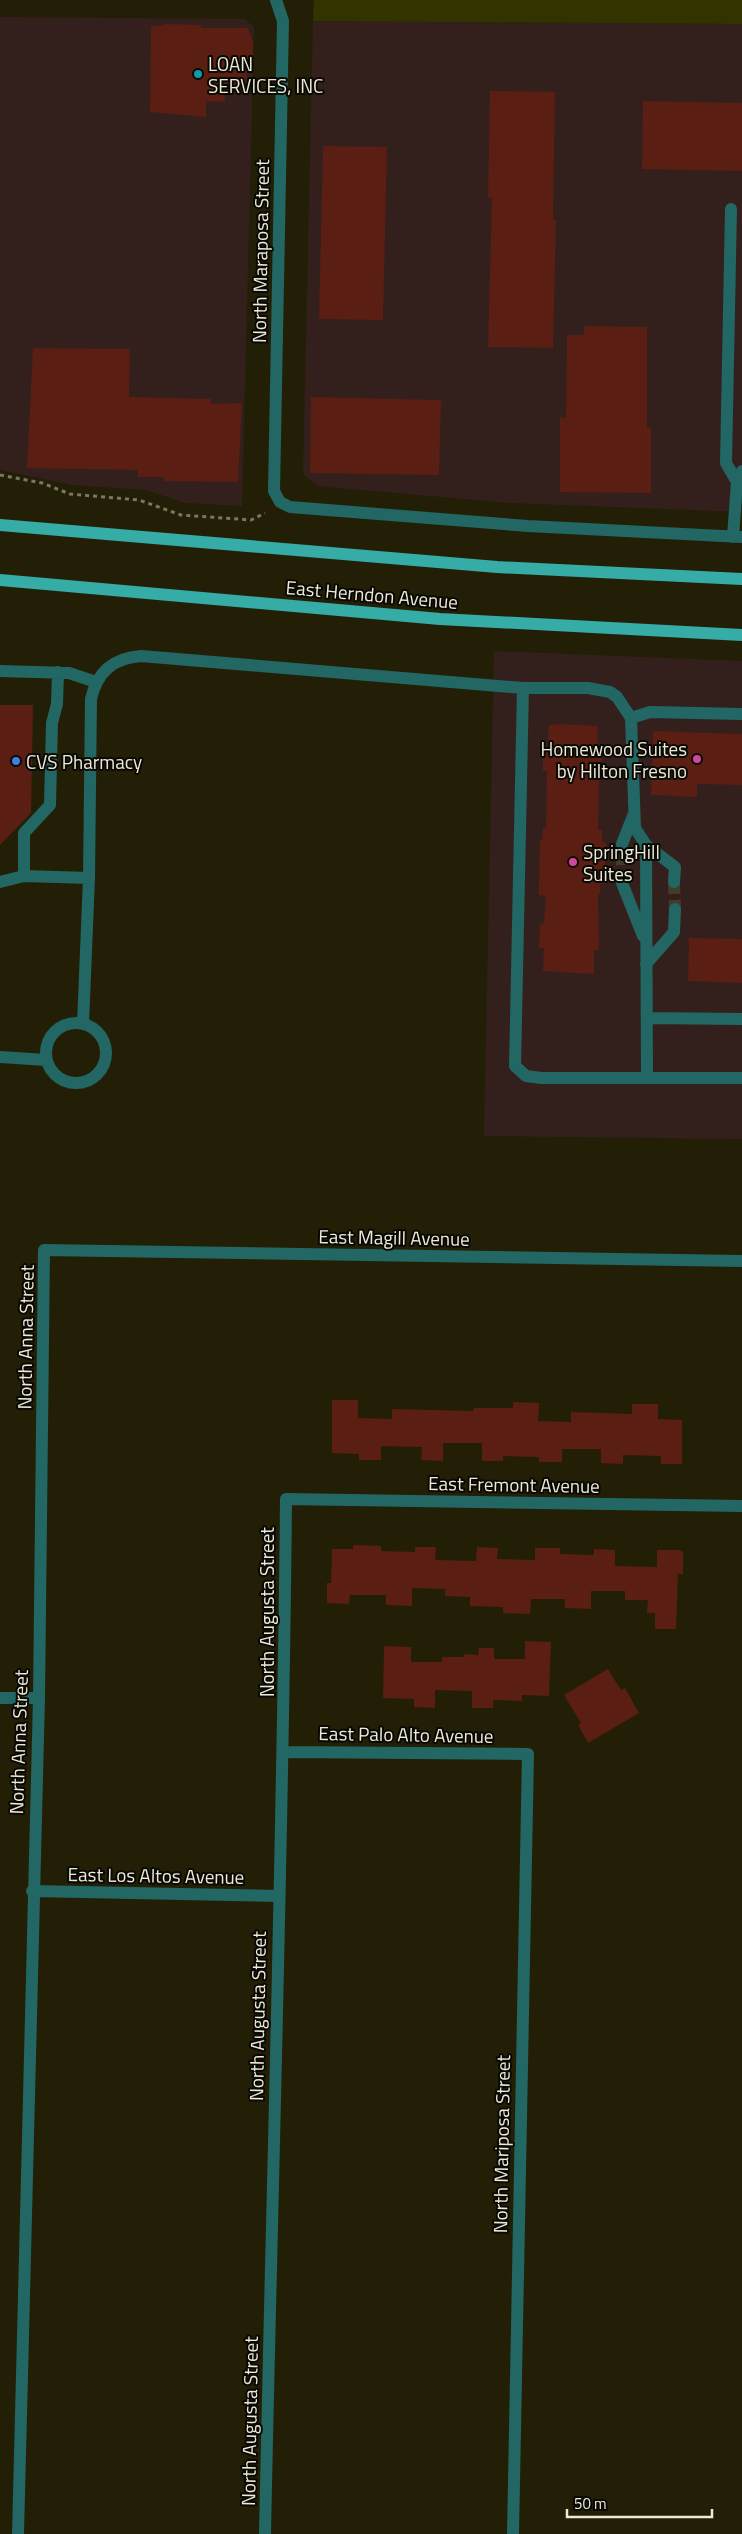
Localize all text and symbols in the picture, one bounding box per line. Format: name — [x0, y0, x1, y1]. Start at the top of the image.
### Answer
place label: LOAN SERVICES, INC — [208, 49, 323, 100]
marker: LOAN SERVICES, INC — [192, 68, 204, 80]
street label: North Maraposa Street — [244, 159, 276, 343]
street label: East Herndon Avenue — [285, 572, 459, 616]
place label: Homewood Suites by Hilton Fresno — [541, 734, 687, 785]
place label: CVS Pharmacy — [26, 747, 142, 776]
marker: Homewood Suites by Hilton Fresno — [691, 753, 703, 765]
marker: CVS Pharmacy — [10, 755, 22, 767]
place label: SpringHill Suites — [583, 837, 660, 888]
marker: SpringHill Suites — [567, 856, 579, 868]
street label: East Magill Avenue — [318, 1221, 470, 1253]
street label: North Anna Street — [9, 1264, 41, 1410]
street label: East Fremont Avenue — [428, 1468, 600, 1500]
street label: North Augusta Street — [252, 1527, 281, 1697]
street label: North Anna Street — [1, 1669, 35, 1815]
street label: East Palo Alto Avenue — [318, 1718, 494, 1750]
street label: East Los Altos Avenue — [67, 1859, 245, 1891]
street label: North Augusta Street — [241, 1931, 273, 2101]
street label: North Mariposa Street — [485, 2054, 517, 2233]
street label: North Augusta Street — [233, 2336, 265, 2506]
scale bar — [567, 2486, 712, 2518]
text: 50 m — [574, 2492, 607, 2515]

